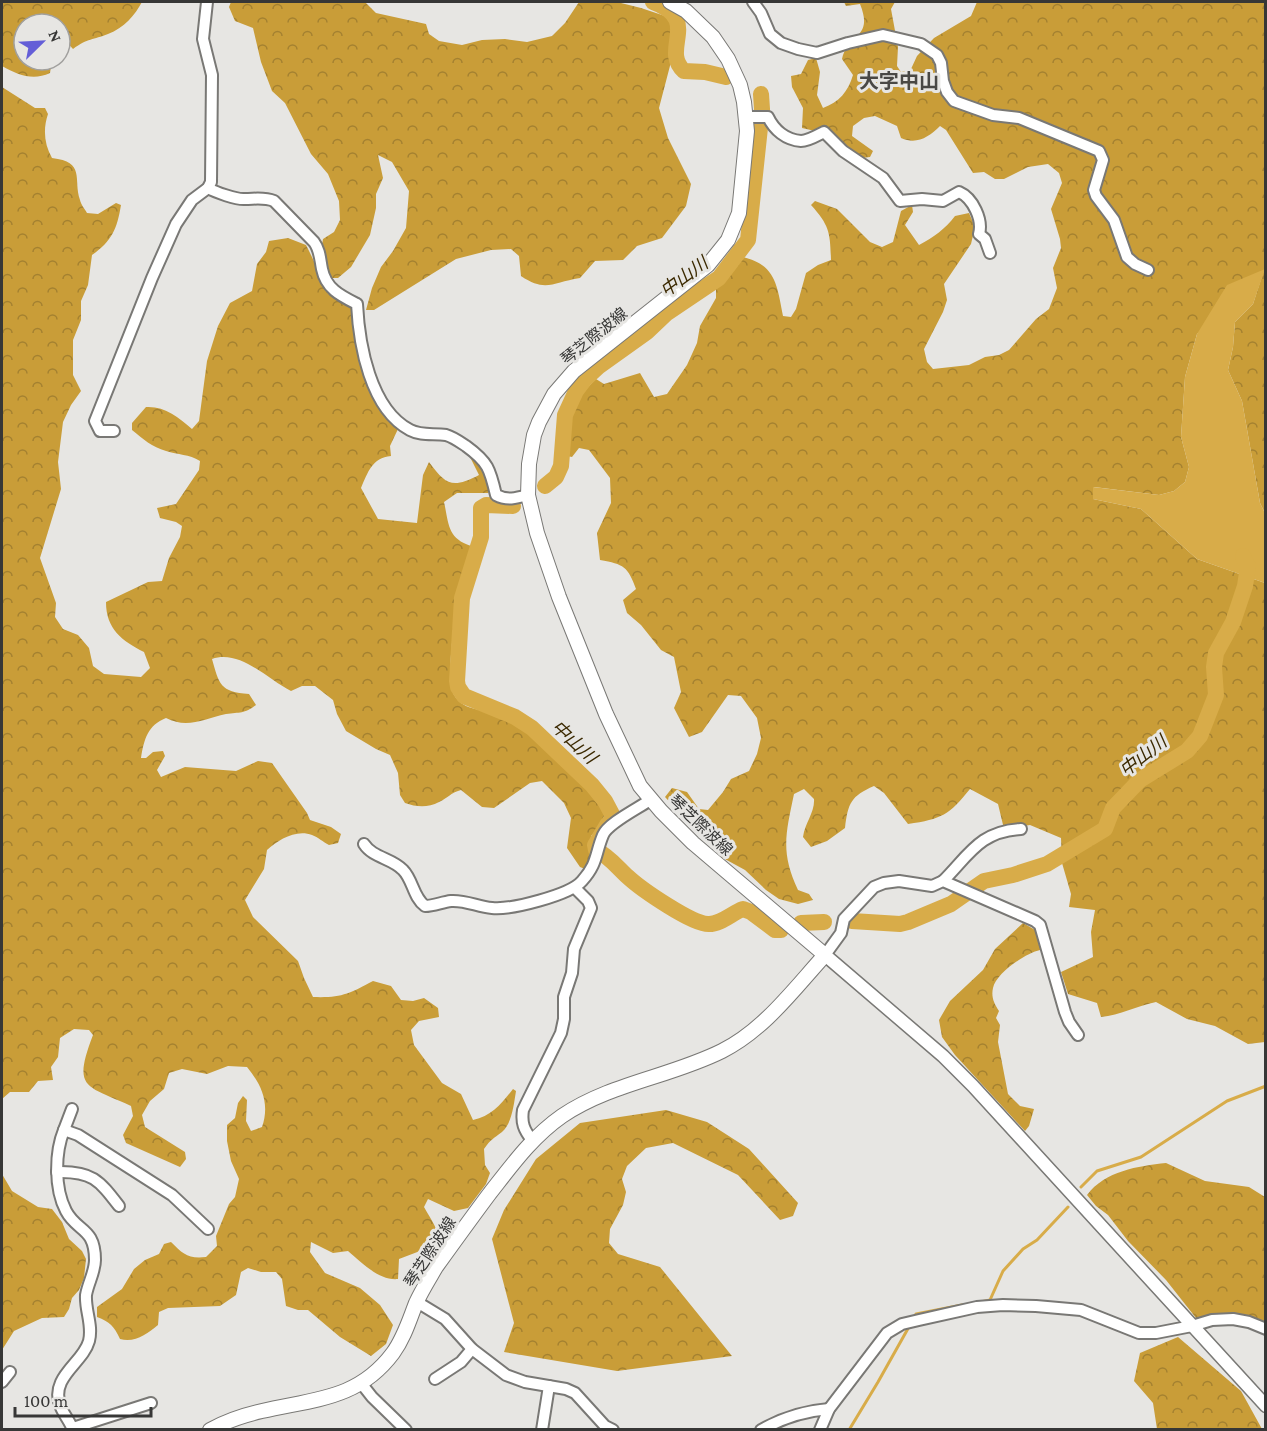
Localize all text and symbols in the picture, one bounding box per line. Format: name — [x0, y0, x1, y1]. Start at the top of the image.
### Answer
north arrow — [12, 12, 72, 72]
text: N — [45, 28, 65, 45]
district label: 大字中山 — [859, 70, 939, 92]
water label: 中山川 — [656, 252, 713, 301]
street label: 琴芝際波線 — [558, 304, 630, 368]
water label: 中山川 — [547, 716, 602, 769]
water label: 中山川 — [1116, 730, 1172, 781]
street label: 琴芝際波線 — [666, 791, 736, 859]
street label: 琴芝際波線 — [401, 1214, 459, 1290]
scale bar — [15, 1380, 152, 1418]
text: 100 m — [24, 1391, 69, 1411]

